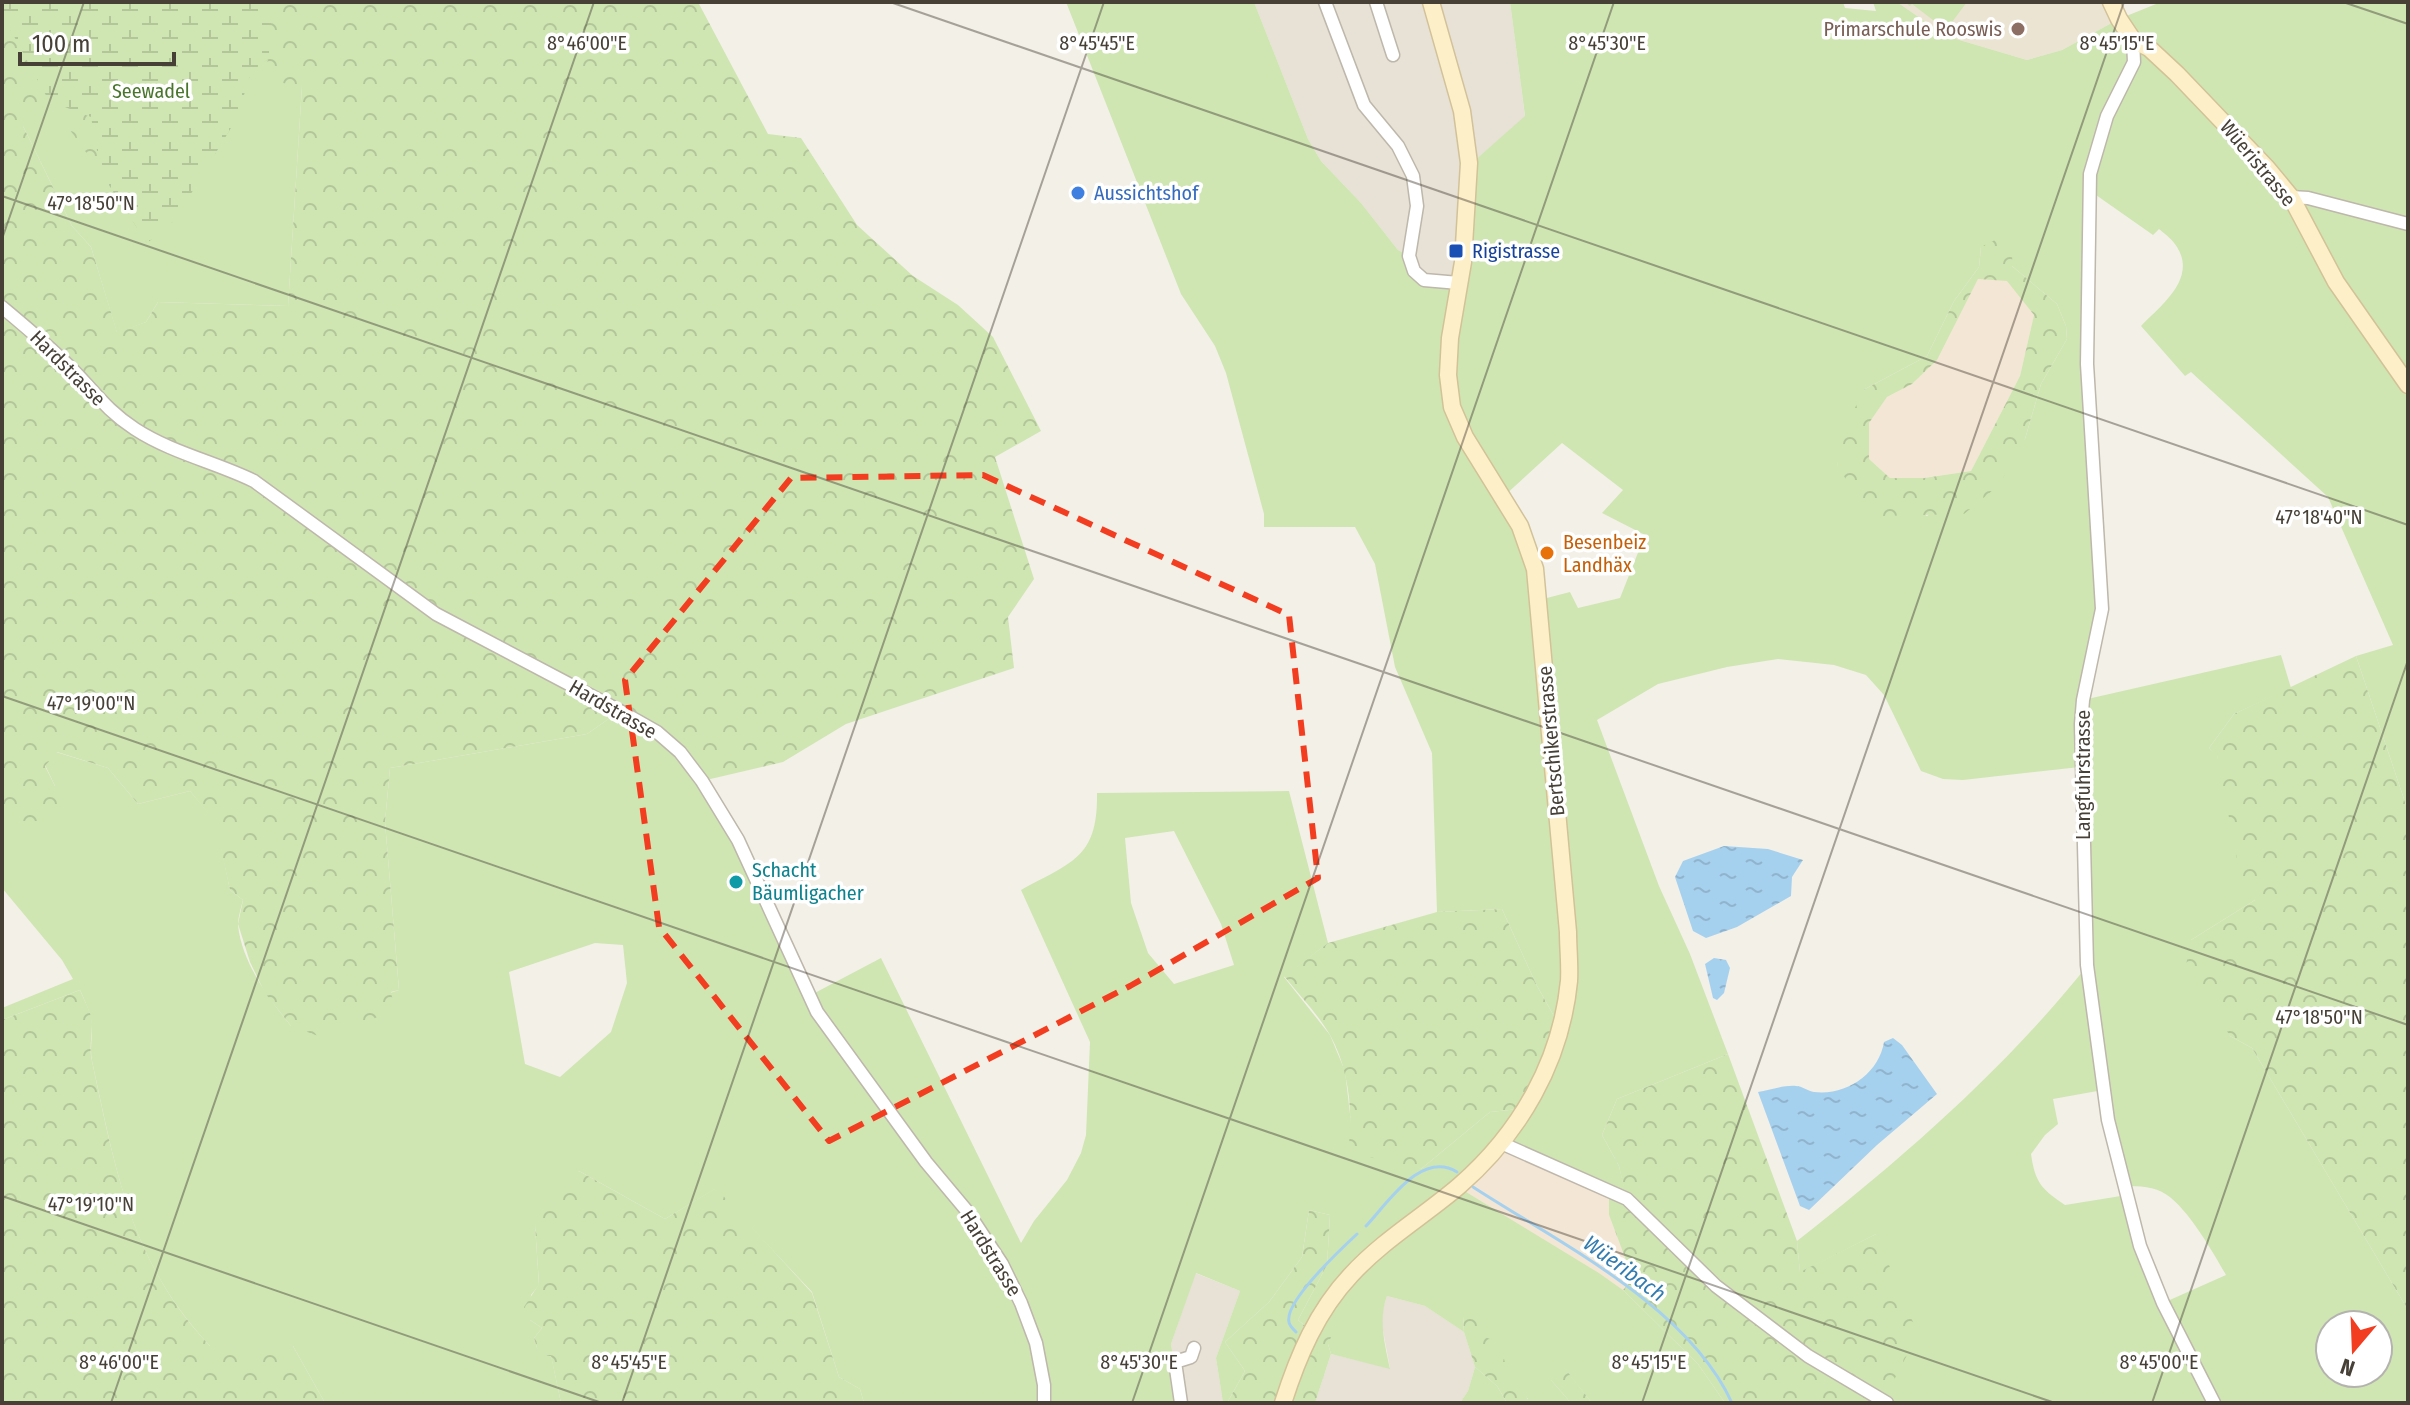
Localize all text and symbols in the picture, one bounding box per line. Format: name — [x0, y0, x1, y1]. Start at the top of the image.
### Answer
scale bar — [20, 16, 174, 66]
place label: Primarschule Rooswis — [1823, 17, 2002, 41]
marker: Primarschule Rooswis — [2009, 20, 2027, 38]
text: 100 m — [32, 30, 90, 58]
text: 8°46'00"E — [547, 31, 627, 55]
text: 8°45'45"E — [1059, 31, 1135, 55]
text: 8°45'30"E — [1568, 31, 1646, 55]
text: 8°45'15"E — [2080, 31, 2154, 55]
park label: Seewadel — [112, 79, 190, 103]
street label: Wüeristrasse — [2215, 115, 2301, 211]
place label: Aussichtshof — [1094, 181, 1200, 205]
marker: Aussichtshof — [1069, 184, 1087, 202]
text: 47°18'50"N — [47, 191, 135, 215]
place label: Rigistrasse — [1472, 239, 1560, 263]
marker: Rigistrasse — [1447, 242, 1465, 260]
street label: Hardstrasse — [25, 325, 111, 411]
text: 47°18'40"N — [2275, 505, 2363, 529]
place label: Besenbeiz Landhäx — [1563, 530, 1646, 577]
marker: Besenbeiz Landhäx — [1538, 544, 1556, 562]
street label: Bertschikerstrasse — [1532, 665, 1570, 817]
street label: Hardstrasse — [565, 674, 661, 744]
text: 47°19'00"N — [47, 691, 135, 715]
street label: Langfuhrstrasse — [2071, 710, 2095, 840]
place label: Schacht Bäumligacher — [752, 858, 864, 905]
marker: Schacht Bäumligacher — [727, 873, 745, 891]
text: 47°18'50"N — [2275, 1005, 2363, 1029]
text: 47°19'10"N — [48, 1192, 134, 1216]
street label: Hardstrasse — [955, 1206, 1027, 1300]
water label: Wüeribach — [1578, 1230, 1671, 1307]
north arrow — [2314, 1309, 2394, 1389]
text: 8°46'00"E — [79, 1350, 159, 1374]
text: 8°45'45"E — [591, 1350, 667, 1374]
text: 8°45'30"E — [1100, 1350, 1178, 1374]
text: 8°45'15"E — [1612, 1350, 1686, 1374]
text: 8°45'00"E — [2120, 1350, 2198, 1374]
text: N — [2337, 1353, 2358, 1382]

